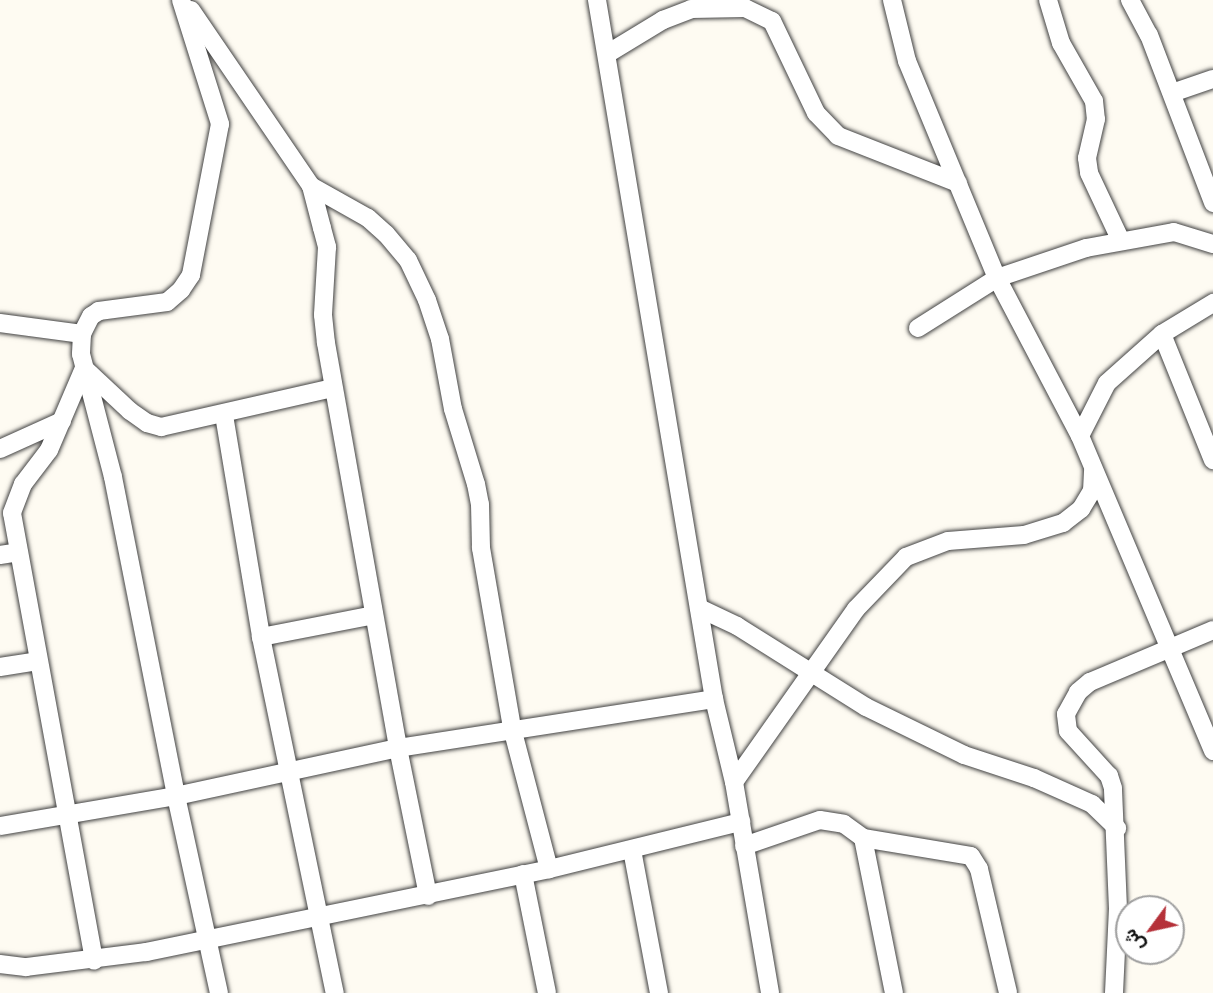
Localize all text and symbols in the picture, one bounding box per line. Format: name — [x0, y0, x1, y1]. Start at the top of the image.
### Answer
north arrow — [1115, 895, 1185, 965]
text: ش — [1119, 925, 1149, 956]

